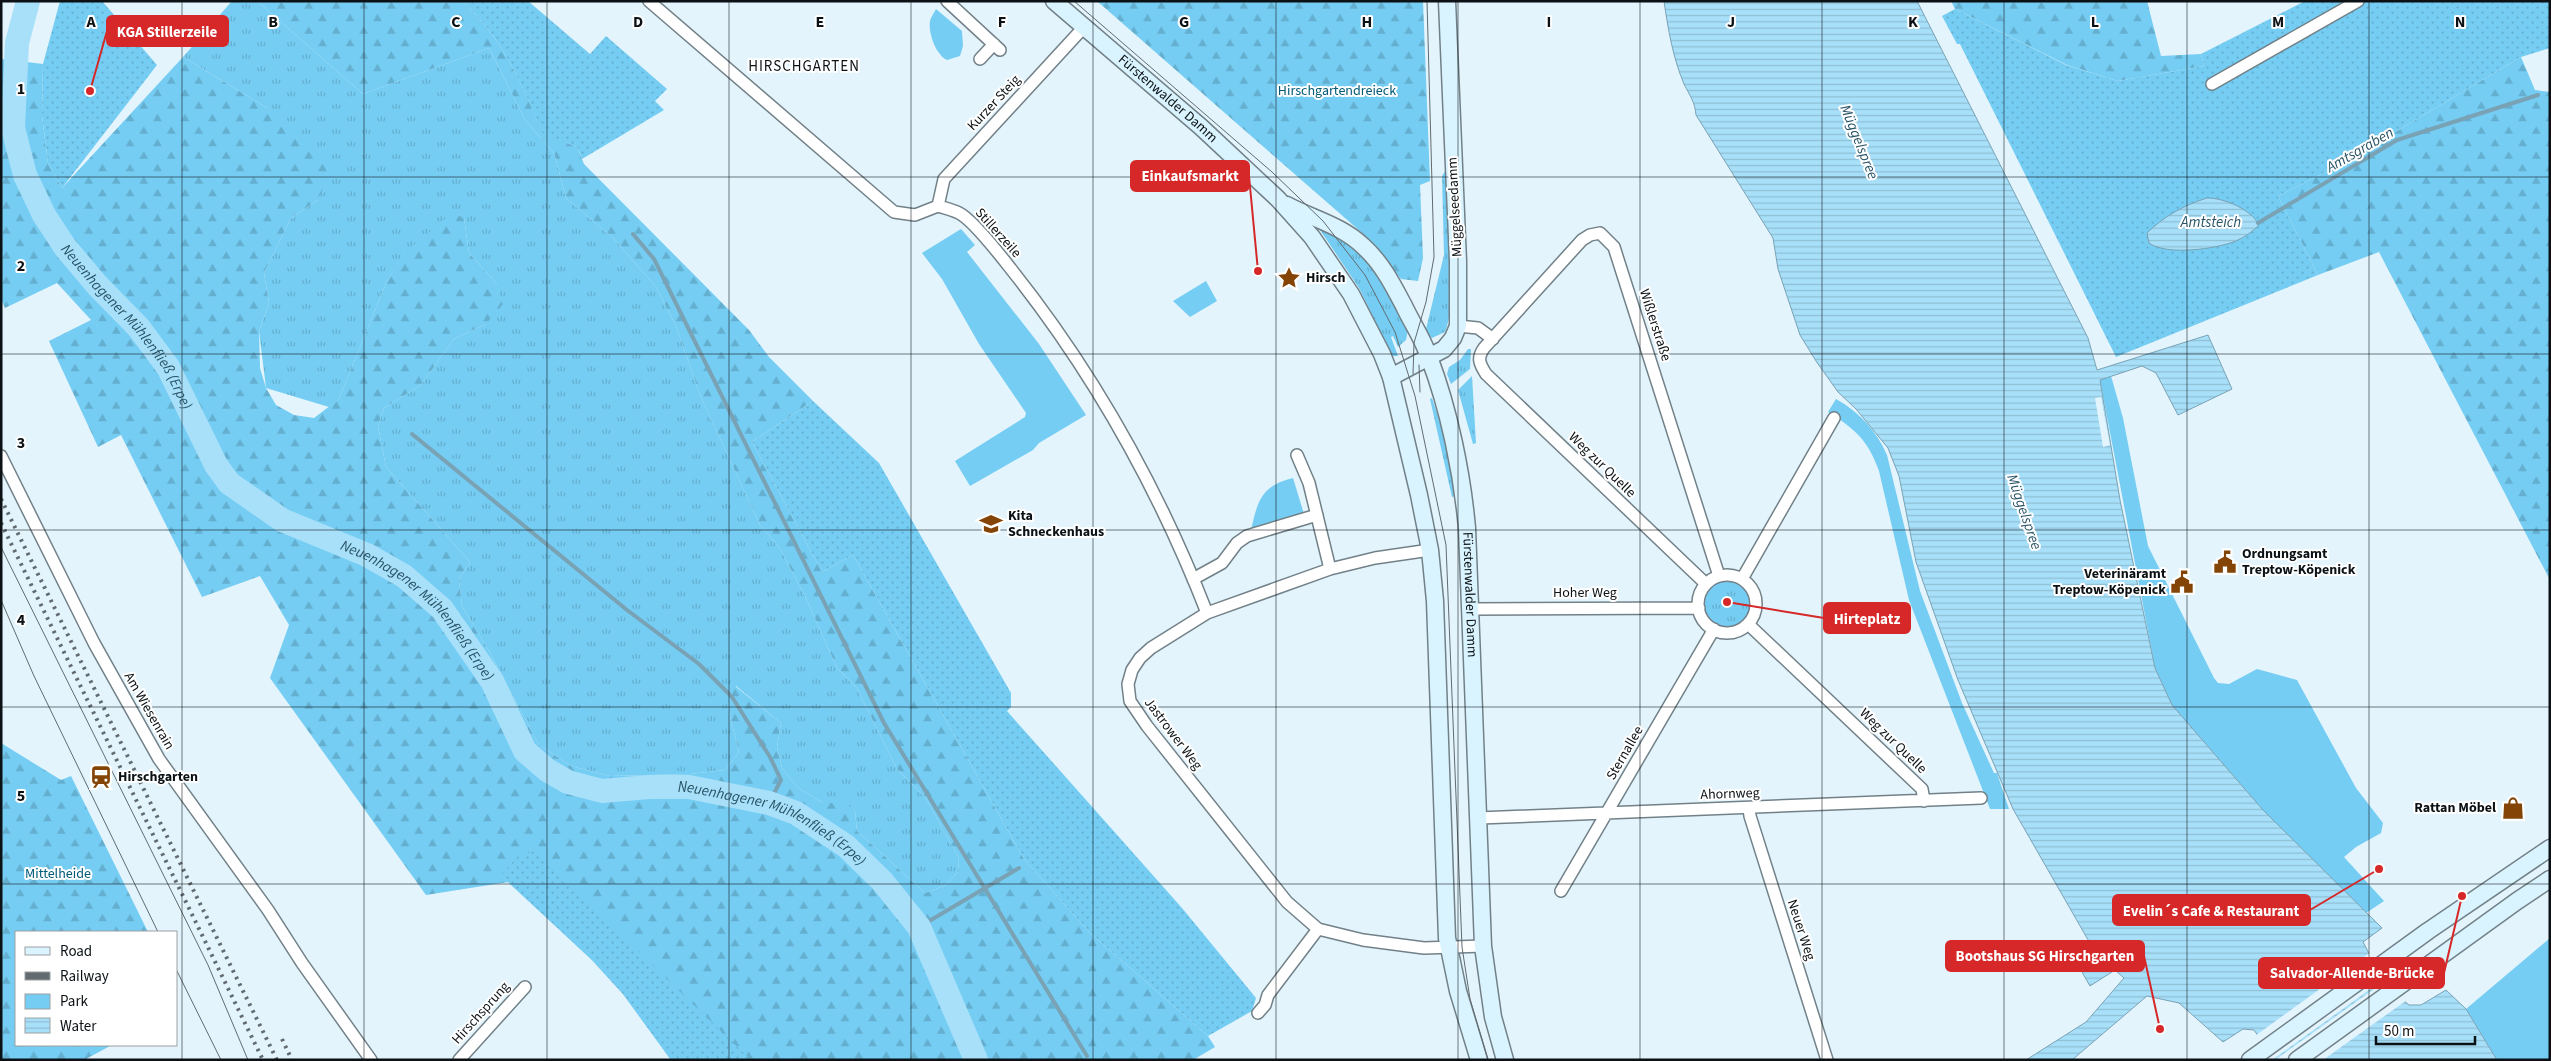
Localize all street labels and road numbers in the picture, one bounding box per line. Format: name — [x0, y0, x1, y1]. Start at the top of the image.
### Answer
street label: Fürstenwalder Damm — [1114, 50, 1222, 147]
street label: Kurzer Steig — [963, 71, 1025, 135]
street label: Müggelseedamm — [1442, 157, 1468, 257]
street label: Stillerzeile — [970, 204, 1026, 262]
street label: Wißlerstraße — [1634, 286, 1676, 364]
street label: Weg zur Quelle — [1564, 428, 1640, 502]
street label: Fürstenwalder Damm — [1457, 531, 1482, 658]
street label: Hoher Weg — [1553, 583, 1617, 603]
street label: Am Wiesenrain — [119, 669, 179, 753]
street label: Jastrower Weg — [1139, 694, 1207, 774]
street label: Weg zur Quelle — [1855, 704, 1931, 778]
street label: Sternallee — [1602, 722, 1648, 784]
street label: Ahornweg — [1700, 783, 1760, 805]
street label: Neuer Weg — [1782, 897, 1820, 963]
street label: Hirschsprung — [447, 977, 515, 1049]

